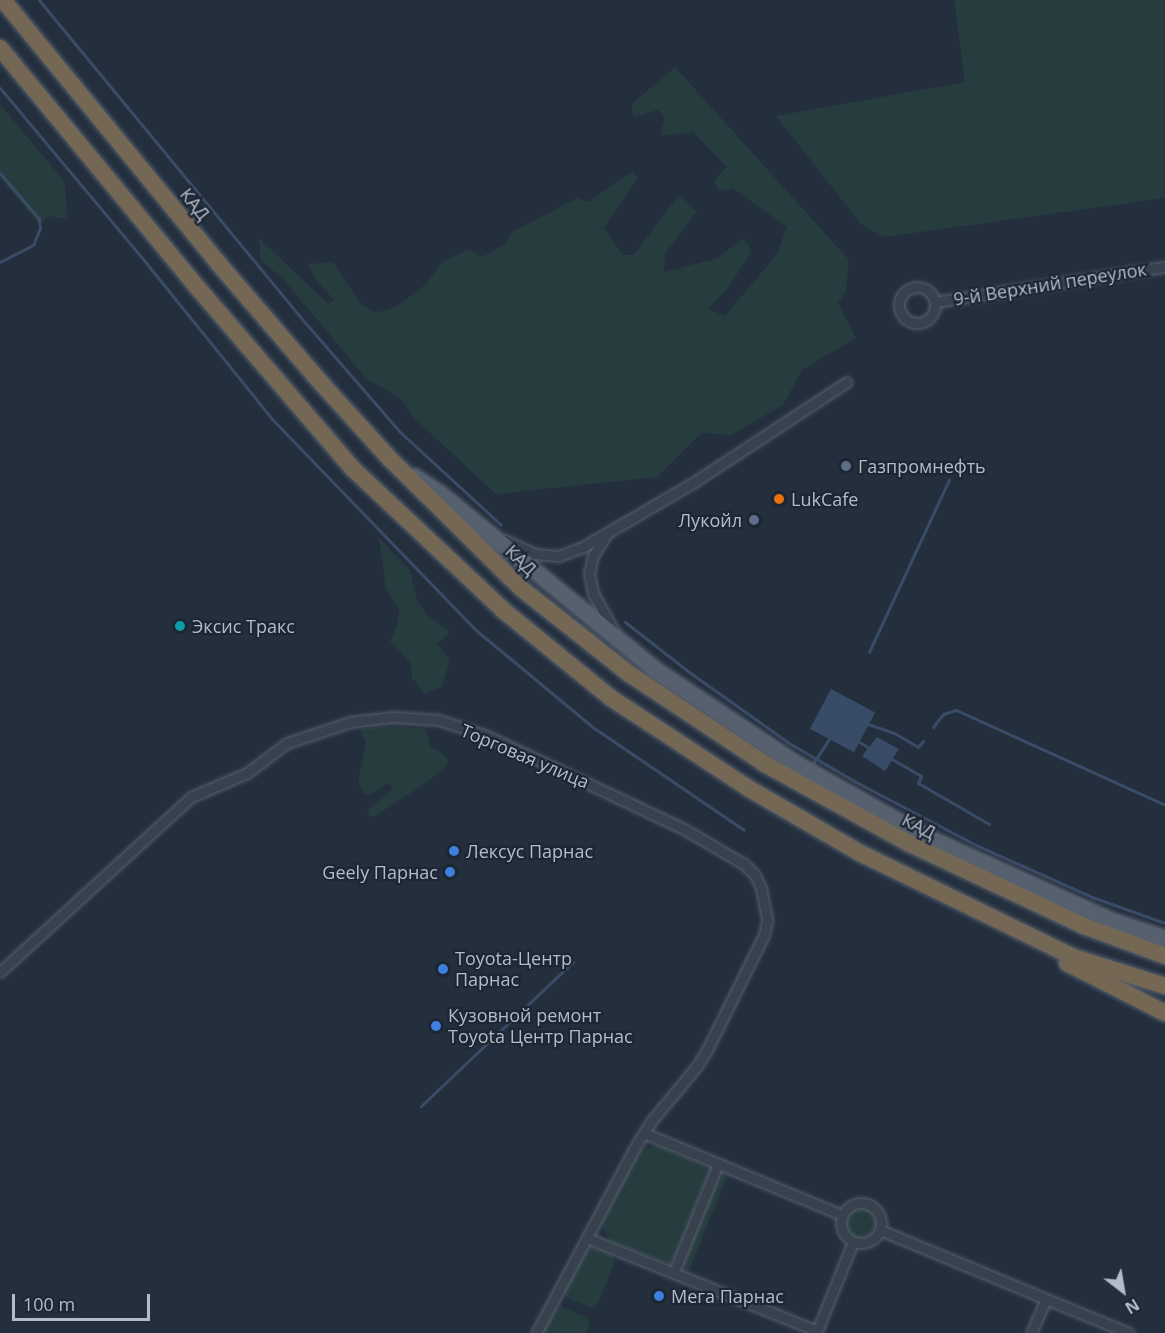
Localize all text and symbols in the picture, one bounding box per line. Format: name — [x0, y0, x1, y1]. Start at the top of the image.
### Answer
street label: КАД — [176, 184, 214, 224]
street label: 9-й Верхний переулок — [952, 258, 1148, 310]
place label: Газпромнефть — [858, 455, 986, 477]
marker: Газпромнефть — [839, 459, 853, 473]
place label: LukCafe — [791, 488, 858, 510]
marker: LukCafe — [772, 492, 786, 506]
place label: Лукойл — [678, 509, 742, 531]
marker: Лукойл — [747, 513, 761, 527]
street label: КАД — [501, 540, 541, 580]
place label: Эксис Тракс — [192, 615, 295, 637]
marker: Эксис Тракс — [173, 619, 187, 633]
street label: Торговая улица — [458, 719, 592, 793]
street label: КАД — [899, 809, 939, 843]
place label: Лексус Парнас — [466, 840, 593, 862]
marker: Лексус Парнас — [447, 844, 461, 858]
place label: Geely Парнас — [322, 861, 438, 883]
marker: Geely Парнас — [443, 865, 457, 879]
place label: Toyota-Центр Парнас — [455, 948, 572, 990]
marker: Toyota-Центр Парнас — [436, 962, 450, 976]
place label: Кузовной ремонт Toyota Центр Парнас — [448, 1005, 633, 1048]
marker: Кузовной ремонт Toyota Центр Парнас — [429, 1019, 443, 1033]
north arrow — [1093, 1261, 1153, 1321]
scale bar — [15, 1282, 153, 1320]
place label: Мега Парнас — [671, 1285, 784, 1307]
marker: Мега Парнас — [652, 1289, 666, 1303]
text: 100 m — [23, 1292, 75, 1316]
text: N — [1121, 1294, 1144, 1319]

